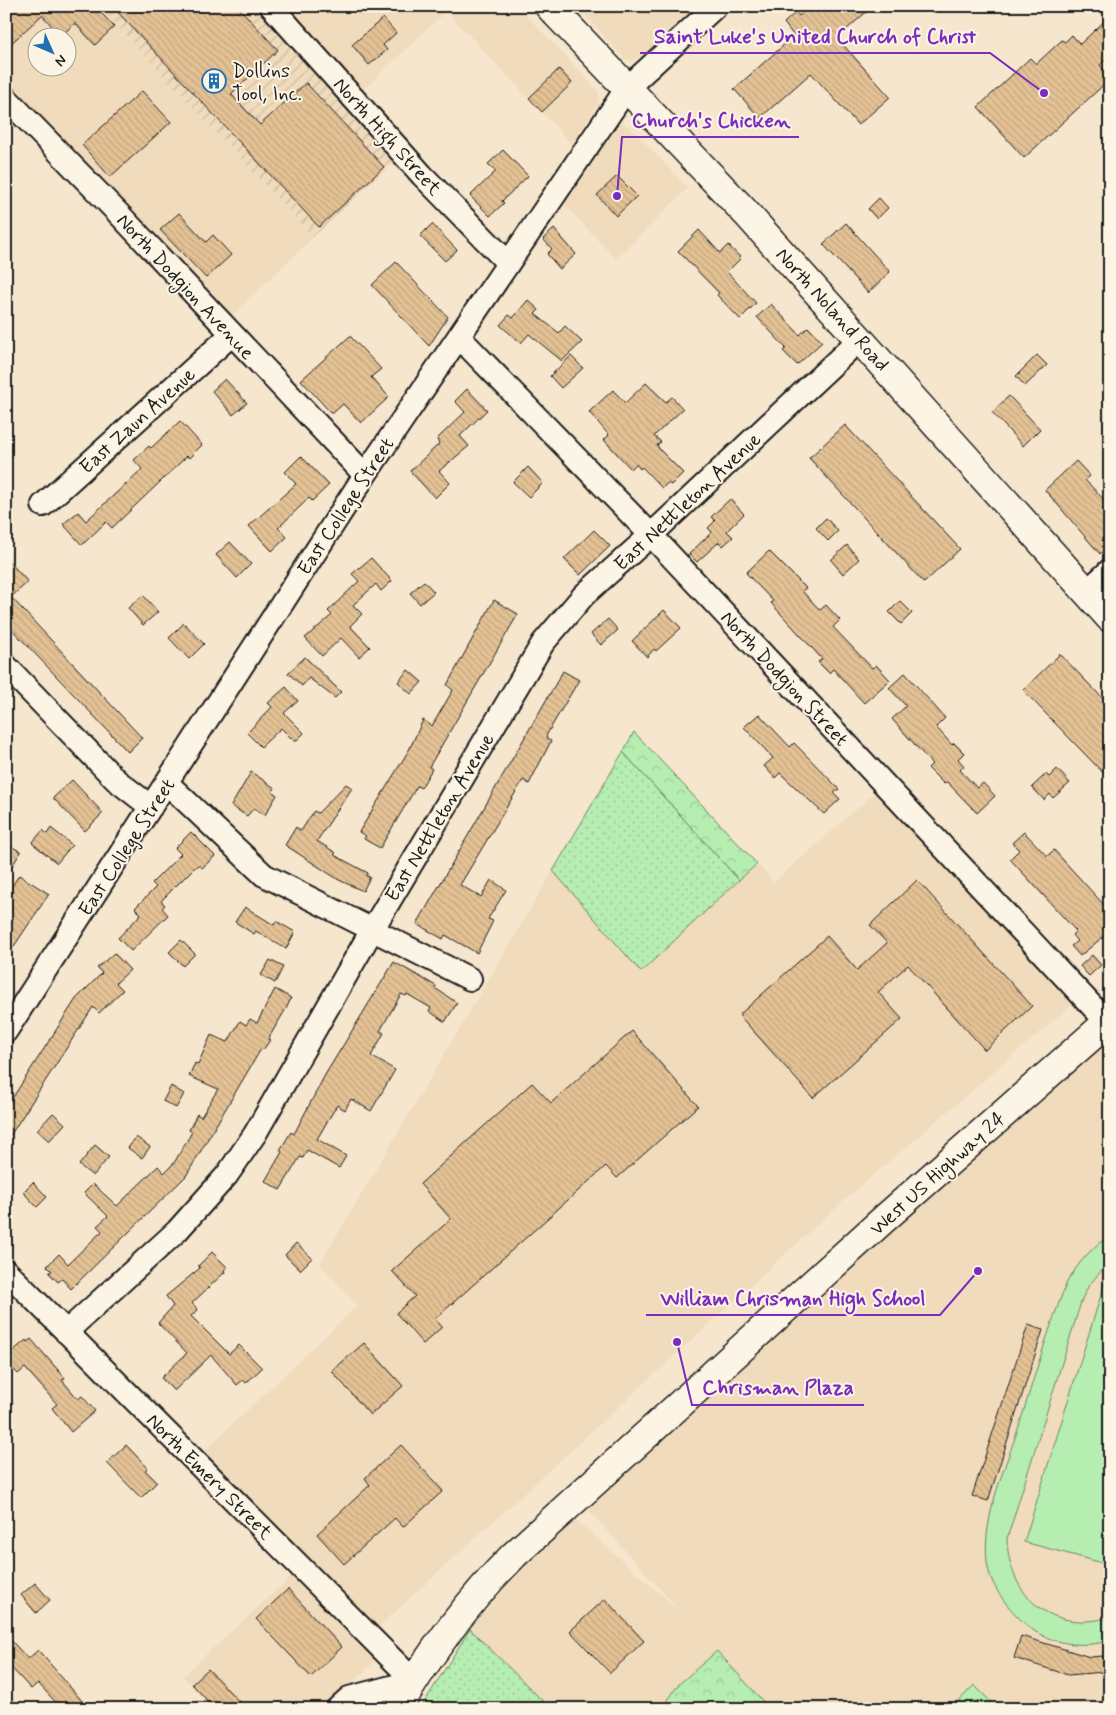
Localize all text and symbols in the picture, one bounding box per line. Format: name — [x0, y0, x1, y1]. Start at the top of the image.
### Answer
callout: Saint Luke's United Church of Christ — [640, 17, 990, 53]
text: Saint Luke's United Church of Christ — [654, 23, 976, 51]
north arrow — [28, 28, 78, 78]
text: N — [51, 51, 70, 70]
place label: Dollins Tool, Inc. — [232, 58, 302, 108]
building icon: Dollins Tool, Inc. — [201, 68, 227, 94]
street label: North High Street — [325, 72, 447, 203]
callout: Church's Chicken — [622, 101, 799, 137]
text: Church's Chicken — [632, 107, 791, 135]
street label: North Dodgion Avenue — [109, 208, 260, 367]
street label: North Noland Road — [769, 242, 895, 378]
street label: East Zaun Avenue — [74, 362, 202, 481]
street label: East Nettleton Avenue — [608, 427, 768, 578]
street label: East College Street — [292, 433, 401, 581]
street label: North Dodgion Street — [713, 605, 854, 753]
street label: East Nettleton Avenue — [379, 728, 501, 907]
street label: East College Street — [73, 774, 182, 922]
street label: West US Highway 24 — [865, 1106, 1012, 1243]
callout: William Chrisman High School — [646, 1279, 940, 1315]
text: William Chrisman High School — [660, 1285, 925, 1315]
callout: Chrisman Plaza — [692, 1369, 864, 1405]
text: Chrisman Plaza — [702, 1374, 854, 1402]
street label: North Emery Street — [140, 1408, 278, 1546]

